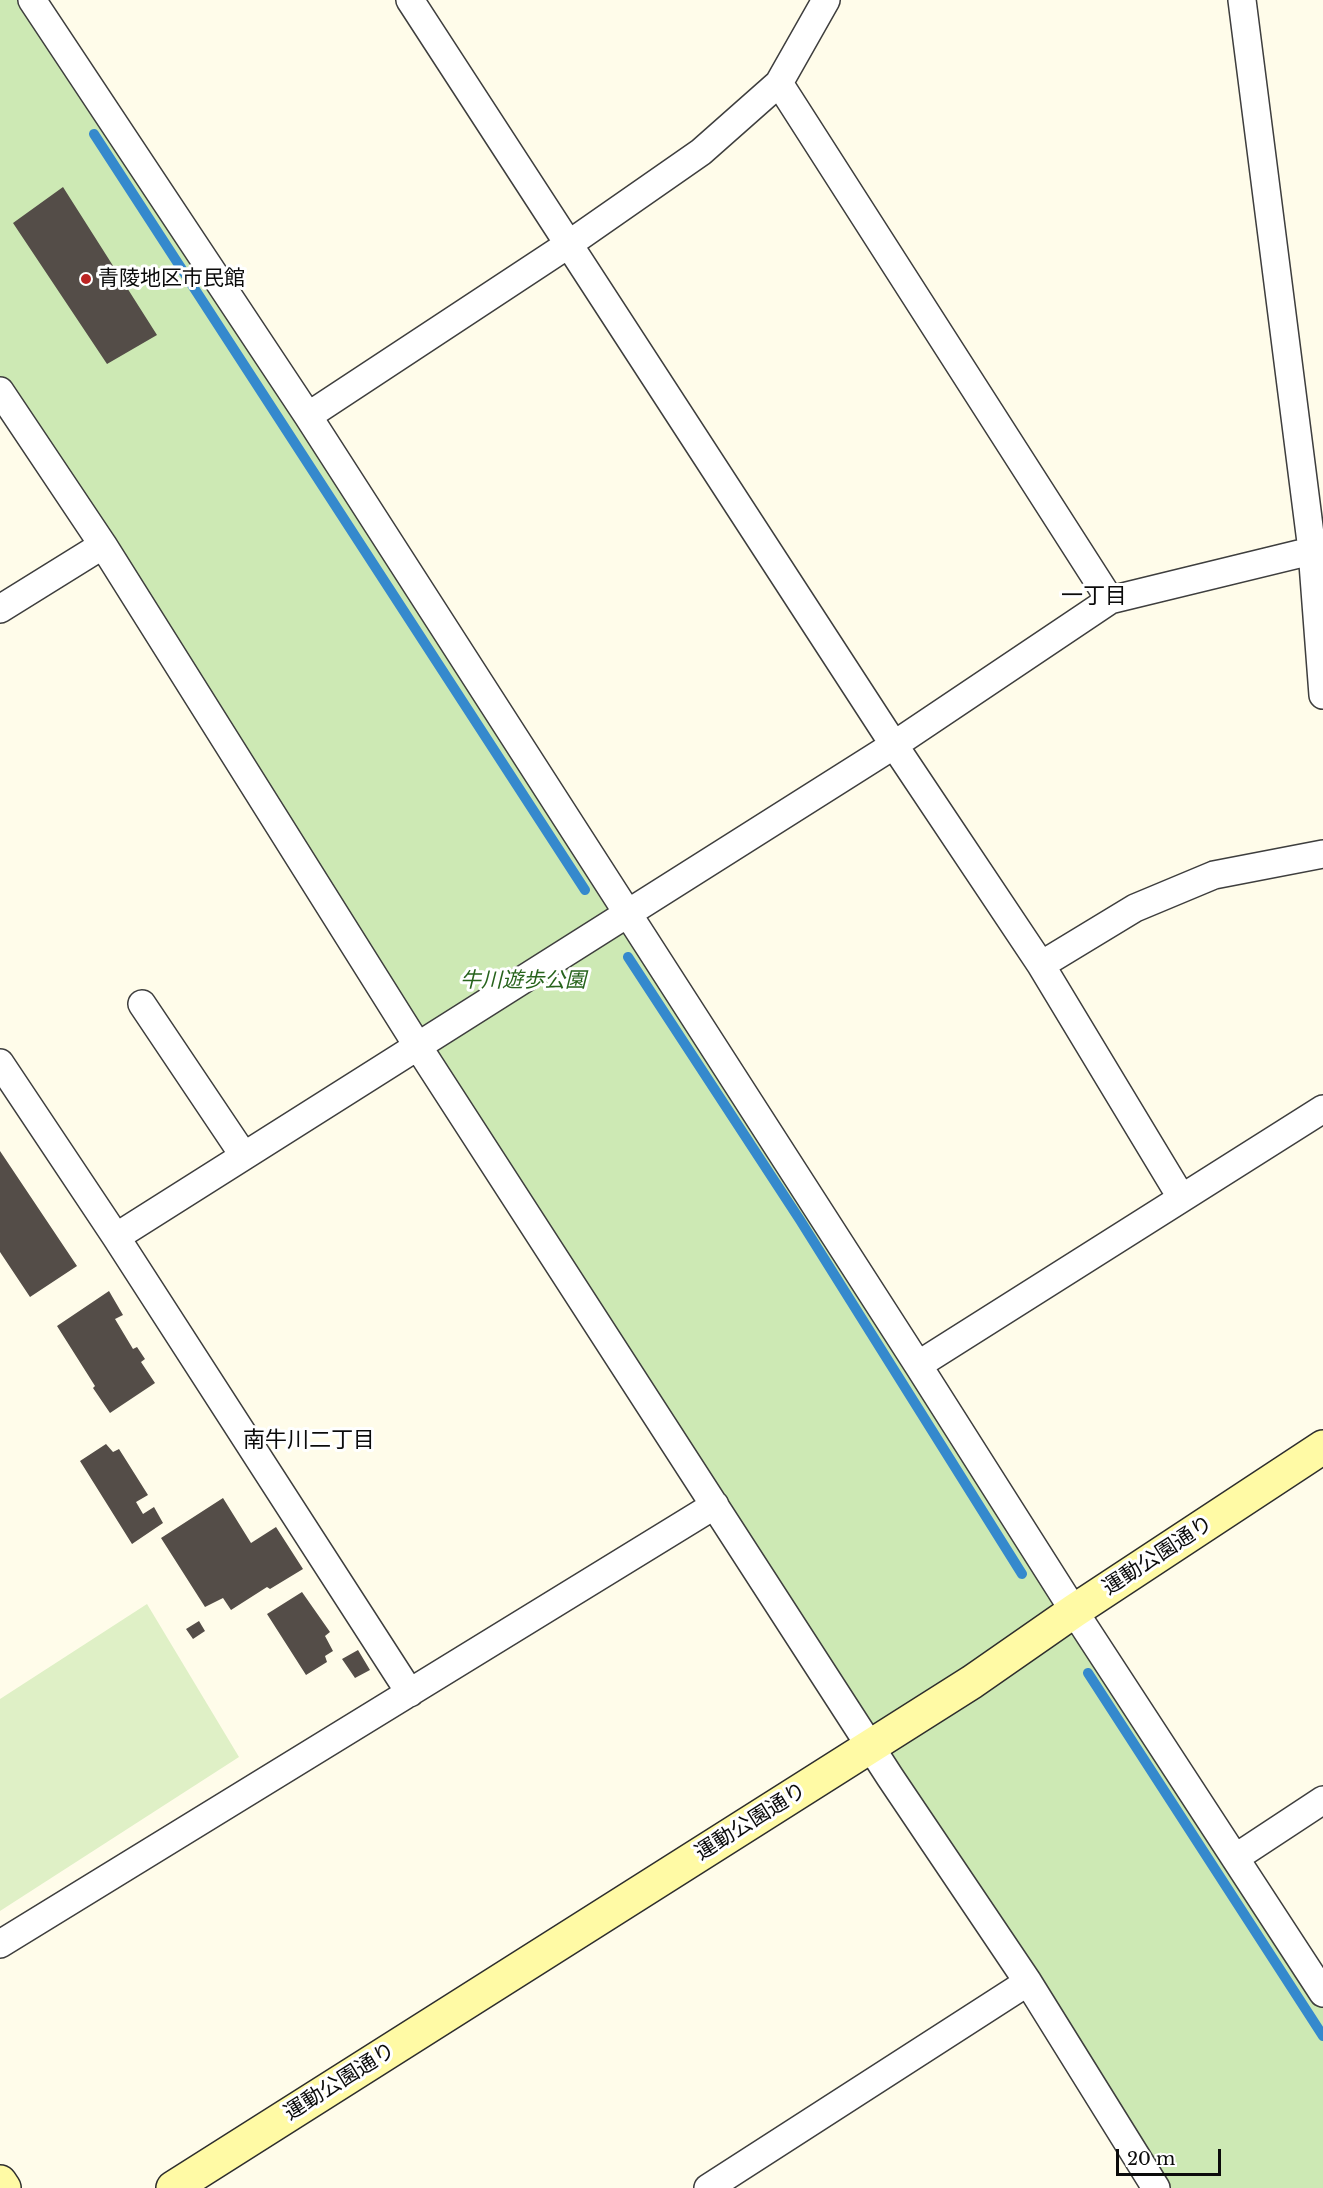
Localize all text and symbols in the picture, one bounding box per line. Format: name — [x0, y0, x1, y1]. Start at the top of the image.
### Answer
place label: 青陵地区市民館 — [98, 266, 245, 292]
marker: 青陵地区市民館 — [79, 272, 93, 286]
district label: 一丁目 — [1061, 584, 1127, 610]
park label: 牛川遊歩公園 — [460, 968, 586, 994]
district label: 南牛川二丁目 — [243, 1428, 375, 1454]
street label: 運動公園通り — [1098, 1511, 1218, 1601]
street label: 運動公園通り — [691, 1778, 811, 1866]
street label: 運動公園通り — [280, 2038, 400, 2126]
scale bar — [1119, 2137, 1224, 2175]
text: 20 m — [1127, 2148, 1175, 2170]

